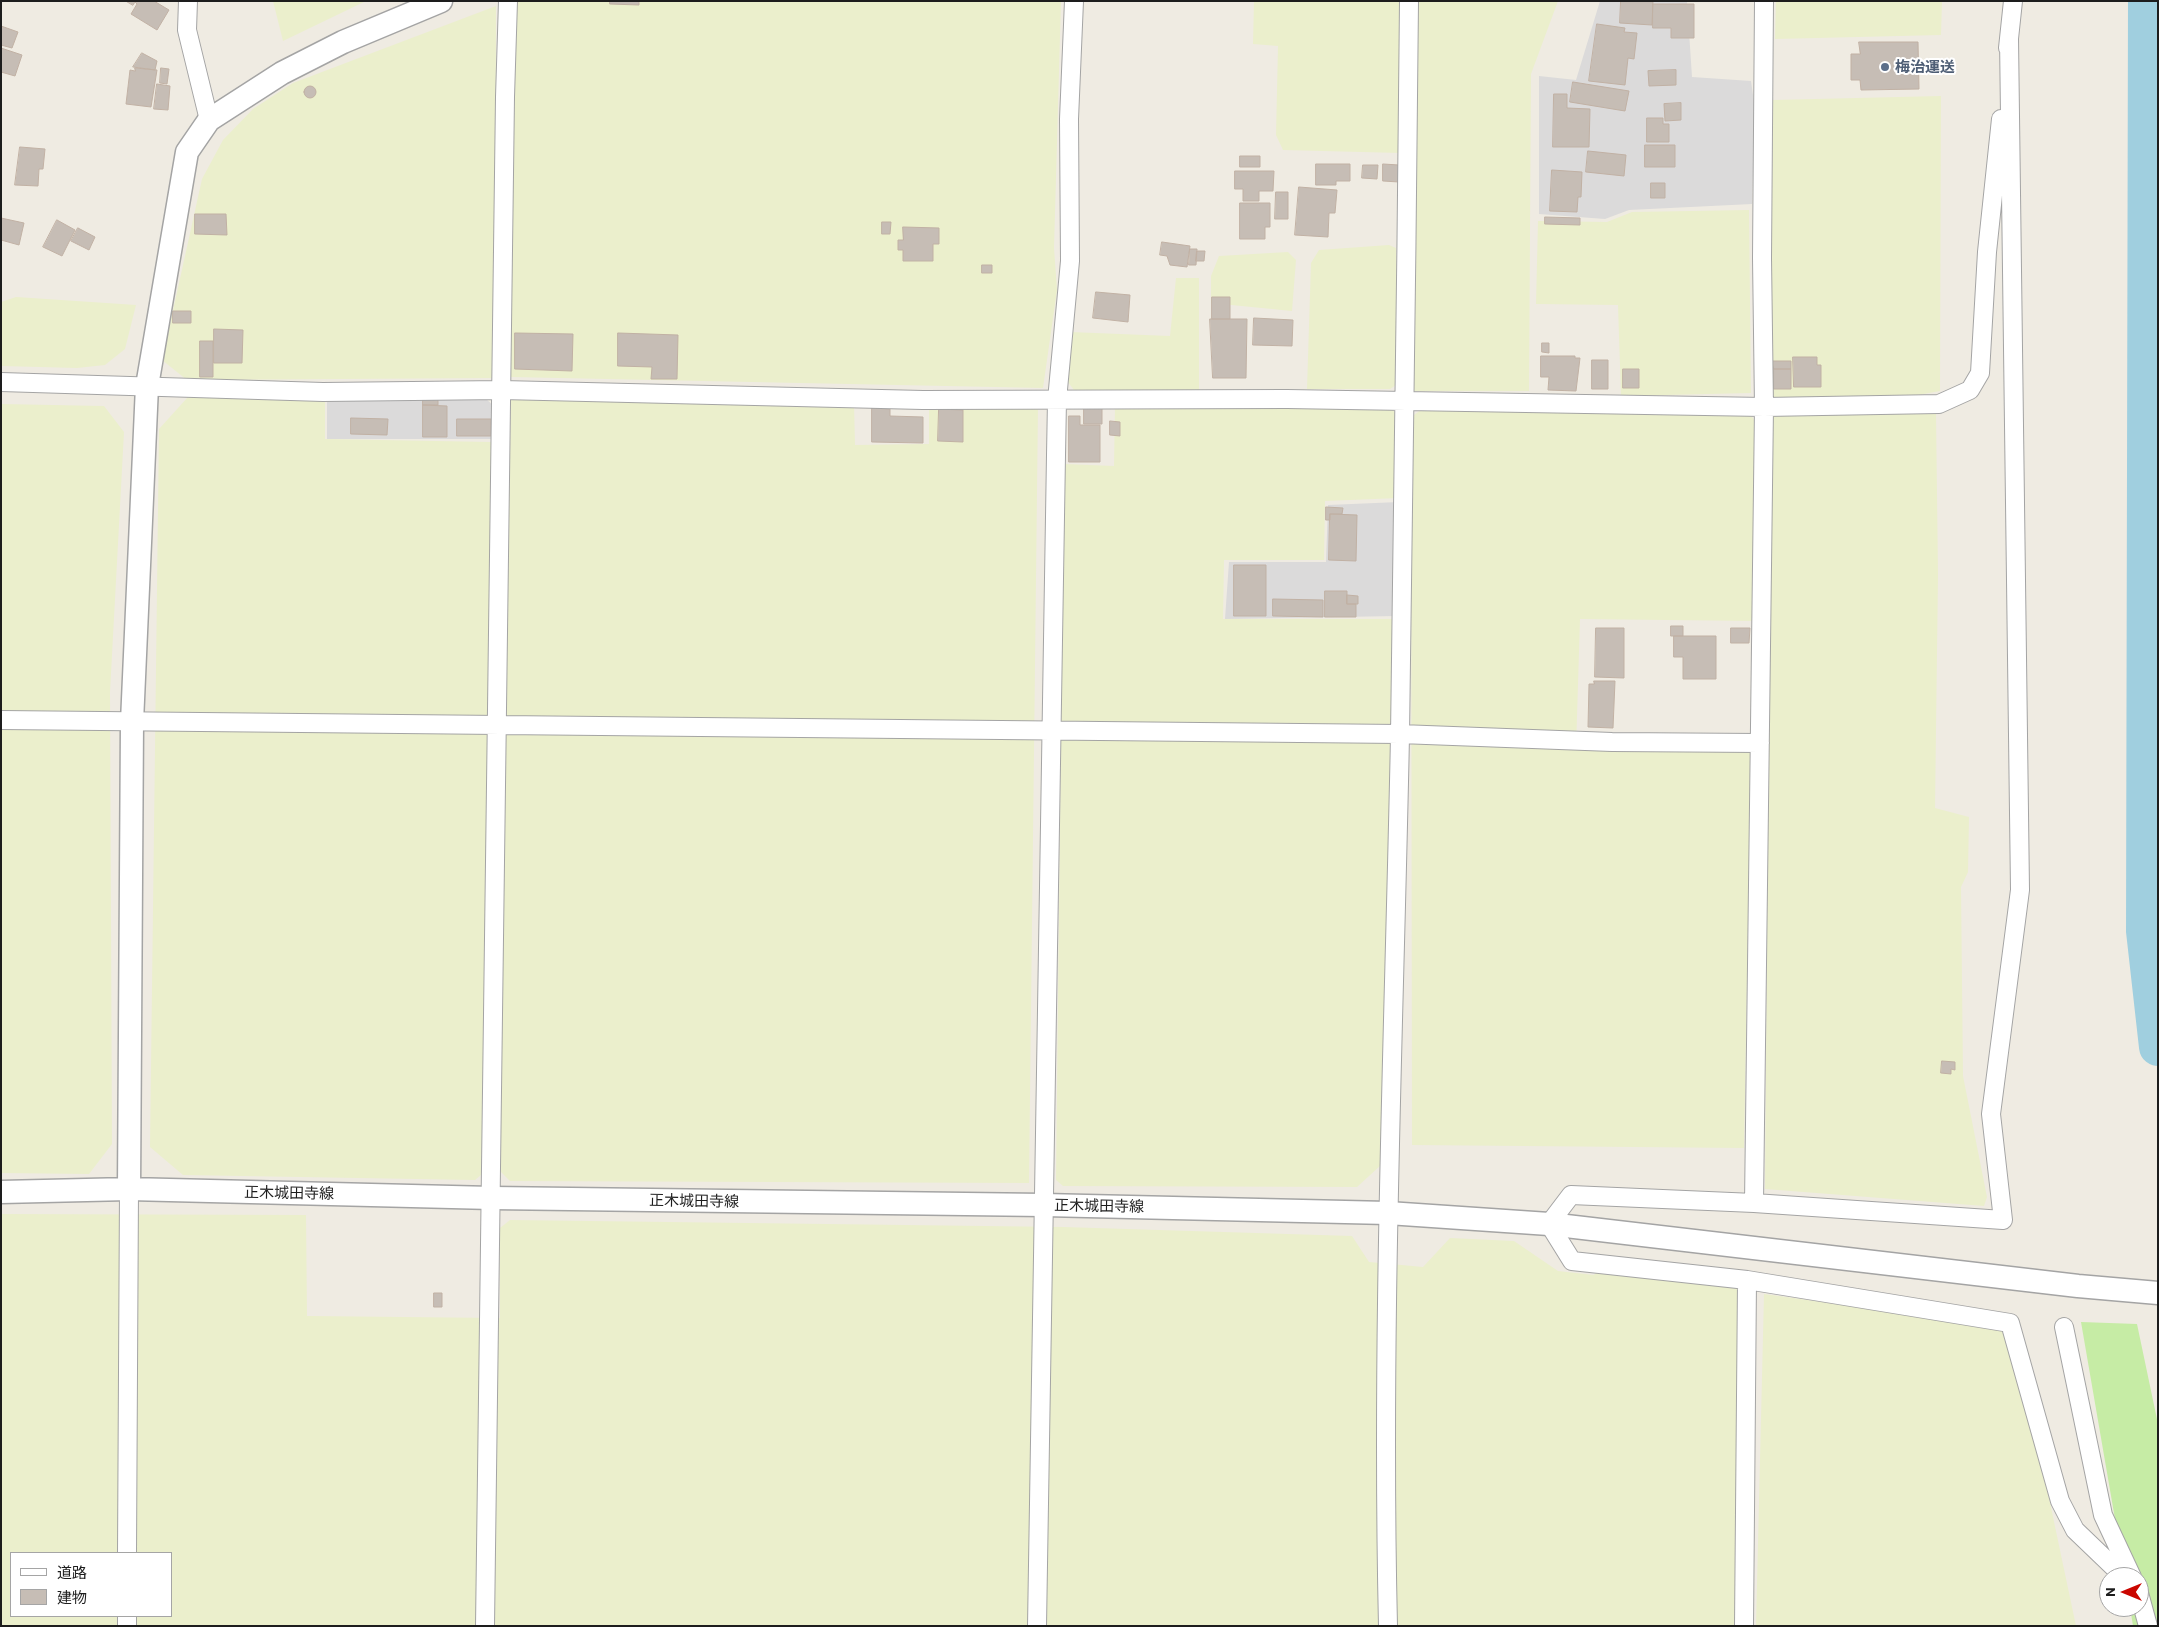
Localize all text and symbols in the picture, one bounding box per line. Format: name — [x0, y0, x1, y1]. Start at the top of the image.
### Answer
place label: 梅治運送 — [1895, 58, 1955, 76]
marker: 梅治運送 — [1879, 61, 1891, 73]
street label: 正木城田寺線 — [244, 1183, 334, 1203]
street label: 正木城田寺線 — [649, 1191, 739, 1211]
street label: 正木城田寺線 — [1054, 1196, 1144, 1216]
legend — [10, 1552, 172, 1617]
text: 道路 — [57, 1563, 87, 1581]
north arrow — [2099, 1567, 2149, 1617]
text: N — [2101, 1587, 2118, 1597]
text: 建物 — [57, 1588, 87, 1606]

